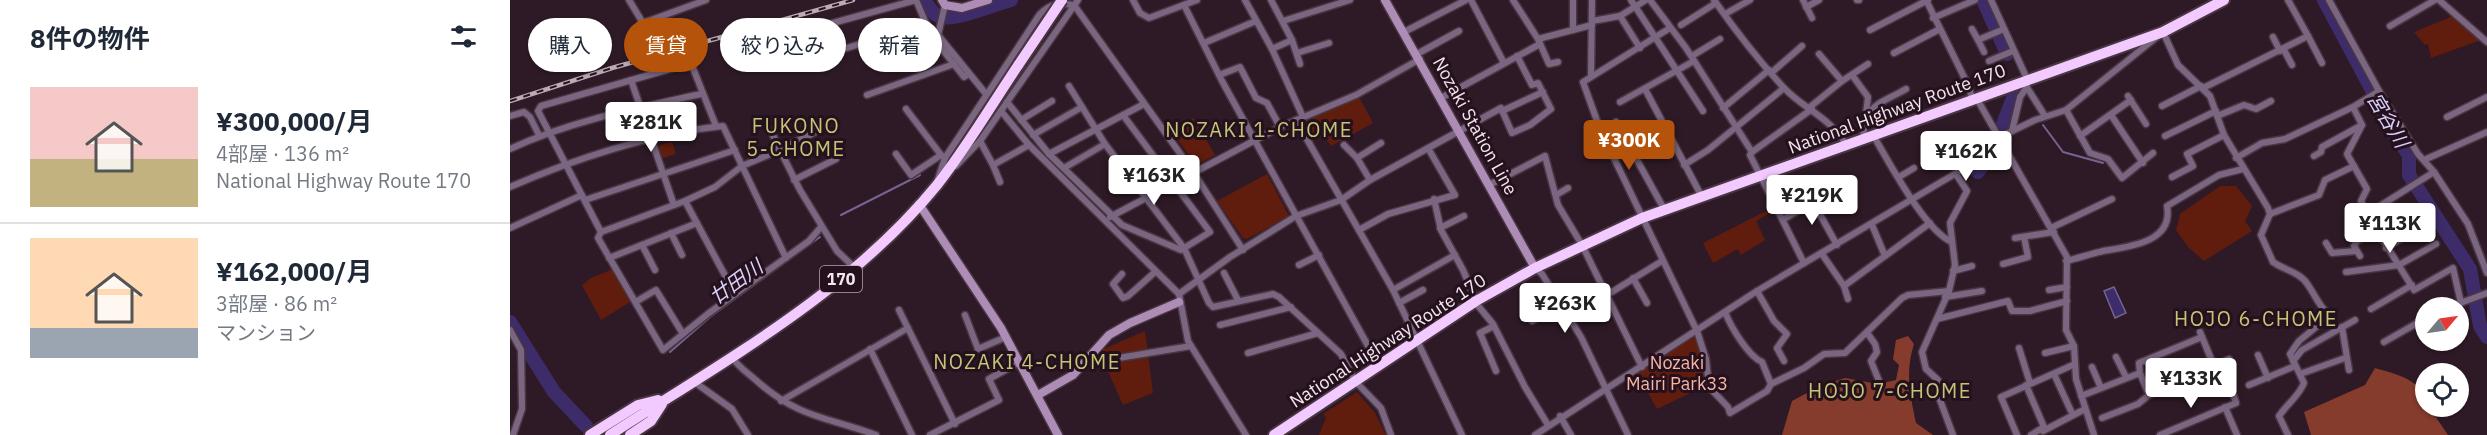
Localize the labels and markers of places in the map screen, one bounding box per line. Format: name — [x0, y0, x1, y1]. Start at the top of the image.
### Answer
pin: ¥281K — [609, 102, 693, 153]
pin: ¥300K — [1587, 120, 1671, 171]
pin: ¥162K — [1924, 131, 2008, 182]
pin: ¥163K — [1112, 155, 1196, 206]
pin: ¥219K — [1770, 175, 1854, 226]
pin: ¥113K — [2348, 203, 2432, 254]
pin: ¥263K — [1523, 283, 1607, 334]
pin: ¥133K — [2149, 358, 2233, 409]

